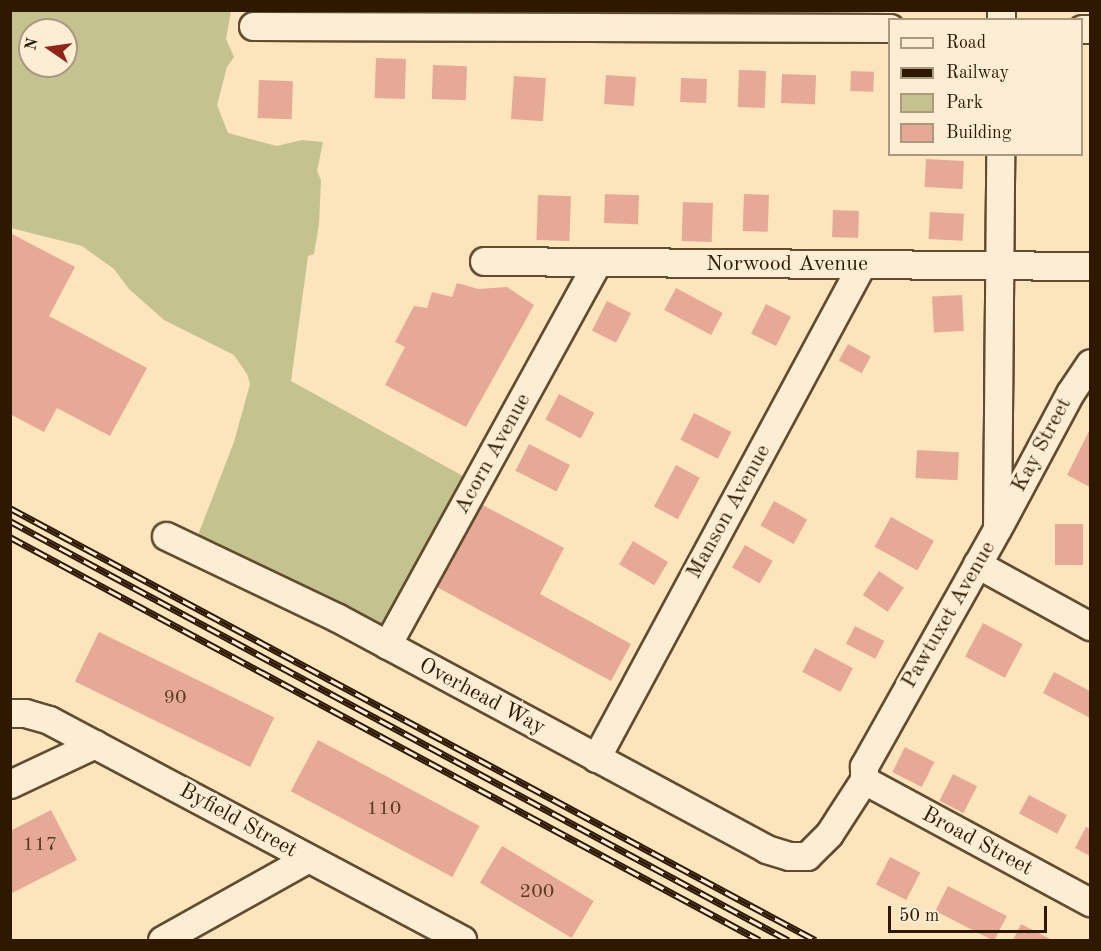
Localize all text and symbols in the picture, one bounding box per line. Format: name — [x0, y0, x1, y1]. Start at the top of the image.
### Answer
north arrow — [18, 18, 78, 78]
legend — [888, 18, 1083, 156]
text: Road — [946, 34, 986, 52]
text: N — [23, 37, 42, 52]
text: Railway — [946, 64, 1009, 82]
text: Park — [946, 94, 983, 112]
text: Building — [946, 124, 1011, 142]
street label: Norwood Avenue — [706, 252, 868, 278]
street label: Acorn Avenue — [449, 389, 537, 519]
street label: Kay Street — [1006, 393, 1078, 497]
street label: Manson Avenue — [681, 440, 777, 584]
street label: Pawtuxet Avenue — [896, 537, 1002, 693]
street label: Overhead Way — [414, 653, 550, 741]
house number: 90 — [163, 686, 187, 710]
street label: Byfield Street — [175, 778, 301, 864]
house number: 110 — [367, 797, 401, 821]
street label: Broad Street — [917, 802, 1037, 882]
house number: 117 — [23, 833, 57, 857]
house number: 200 — [520, 880, 554, 904]
scale bar — [891, 894, 1050, 932]
text: 50 m — [899, 907, 939, 925]

